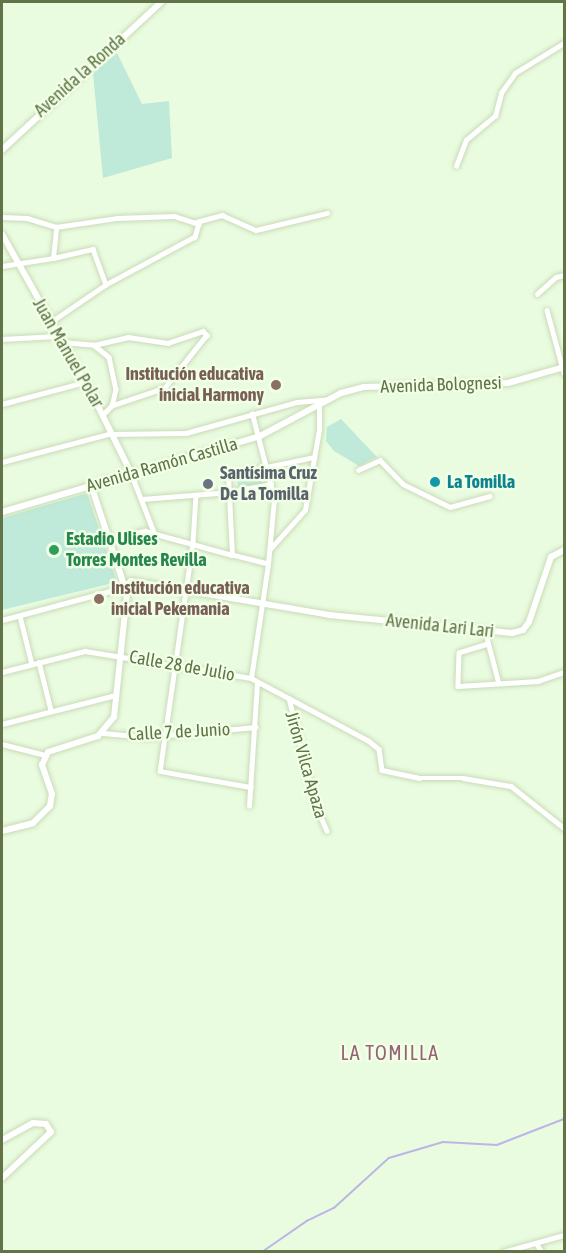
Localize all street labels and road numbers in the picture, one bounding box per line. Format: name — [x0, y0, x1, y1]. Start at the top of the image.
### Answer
street label: Avenida la Ronda — [30, 28, 130, 122]
street label: Juan Manuel Polar — [28, 294, 108, 412]
street label: Avenida Bolognesi — [380, 372, 502, 398]
street label: Avenida Ramón Castilla — [84, 433, 240, 497]
street label: Avenida Lari Lari — [385, 610, 495, 642]
street label: Calle 28 de Julio — [128, 646, 236, 686]
street label: Jirón Vilca Apaza — [280, 709, 332, 821]
street label: Calle 7 de Junio — [127, 719, 231, 745]

